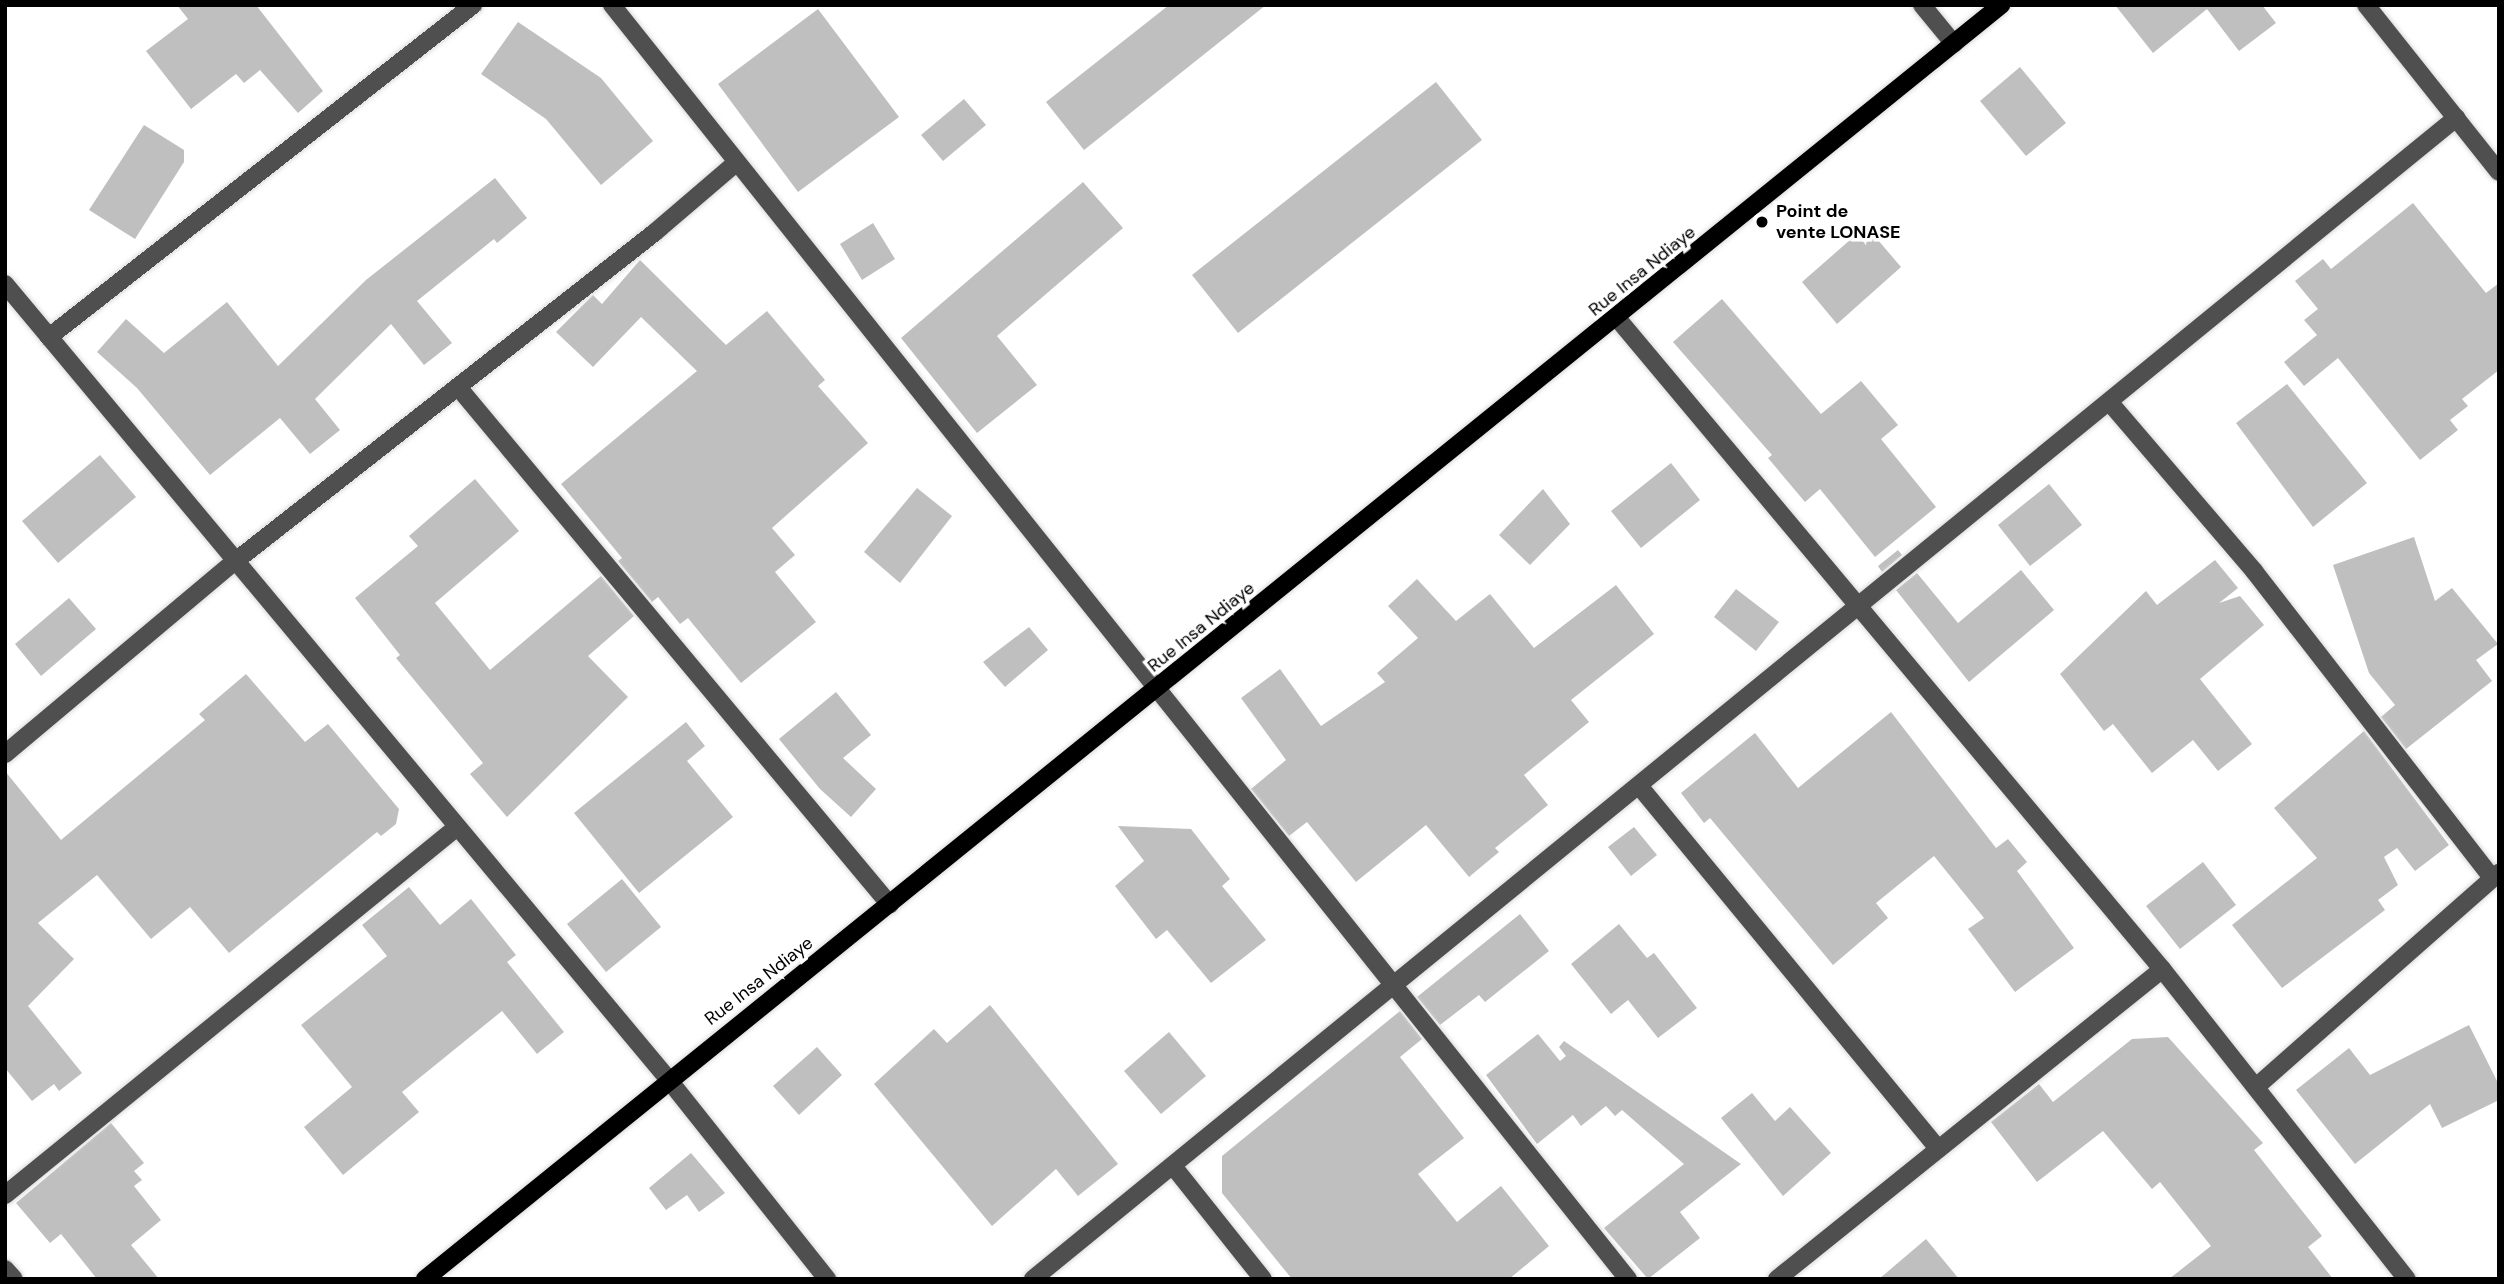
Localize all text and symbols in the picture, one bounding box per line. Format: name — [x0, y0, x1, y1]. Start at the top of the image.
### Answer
place label: Point de vente LONASE — [1776, 201, 1901, 244]
marker: Point de vente LONASE — [1754, 214, 1770, 230]
street label: Rue Insa Ndiaye — [1584, 221, 1700, 321]
street label: Rue Insa Ndiaye — [1143, 577, 1259, 677]
street label: Rue Insa Ndiaye — [701, 932, 817, 1030]

